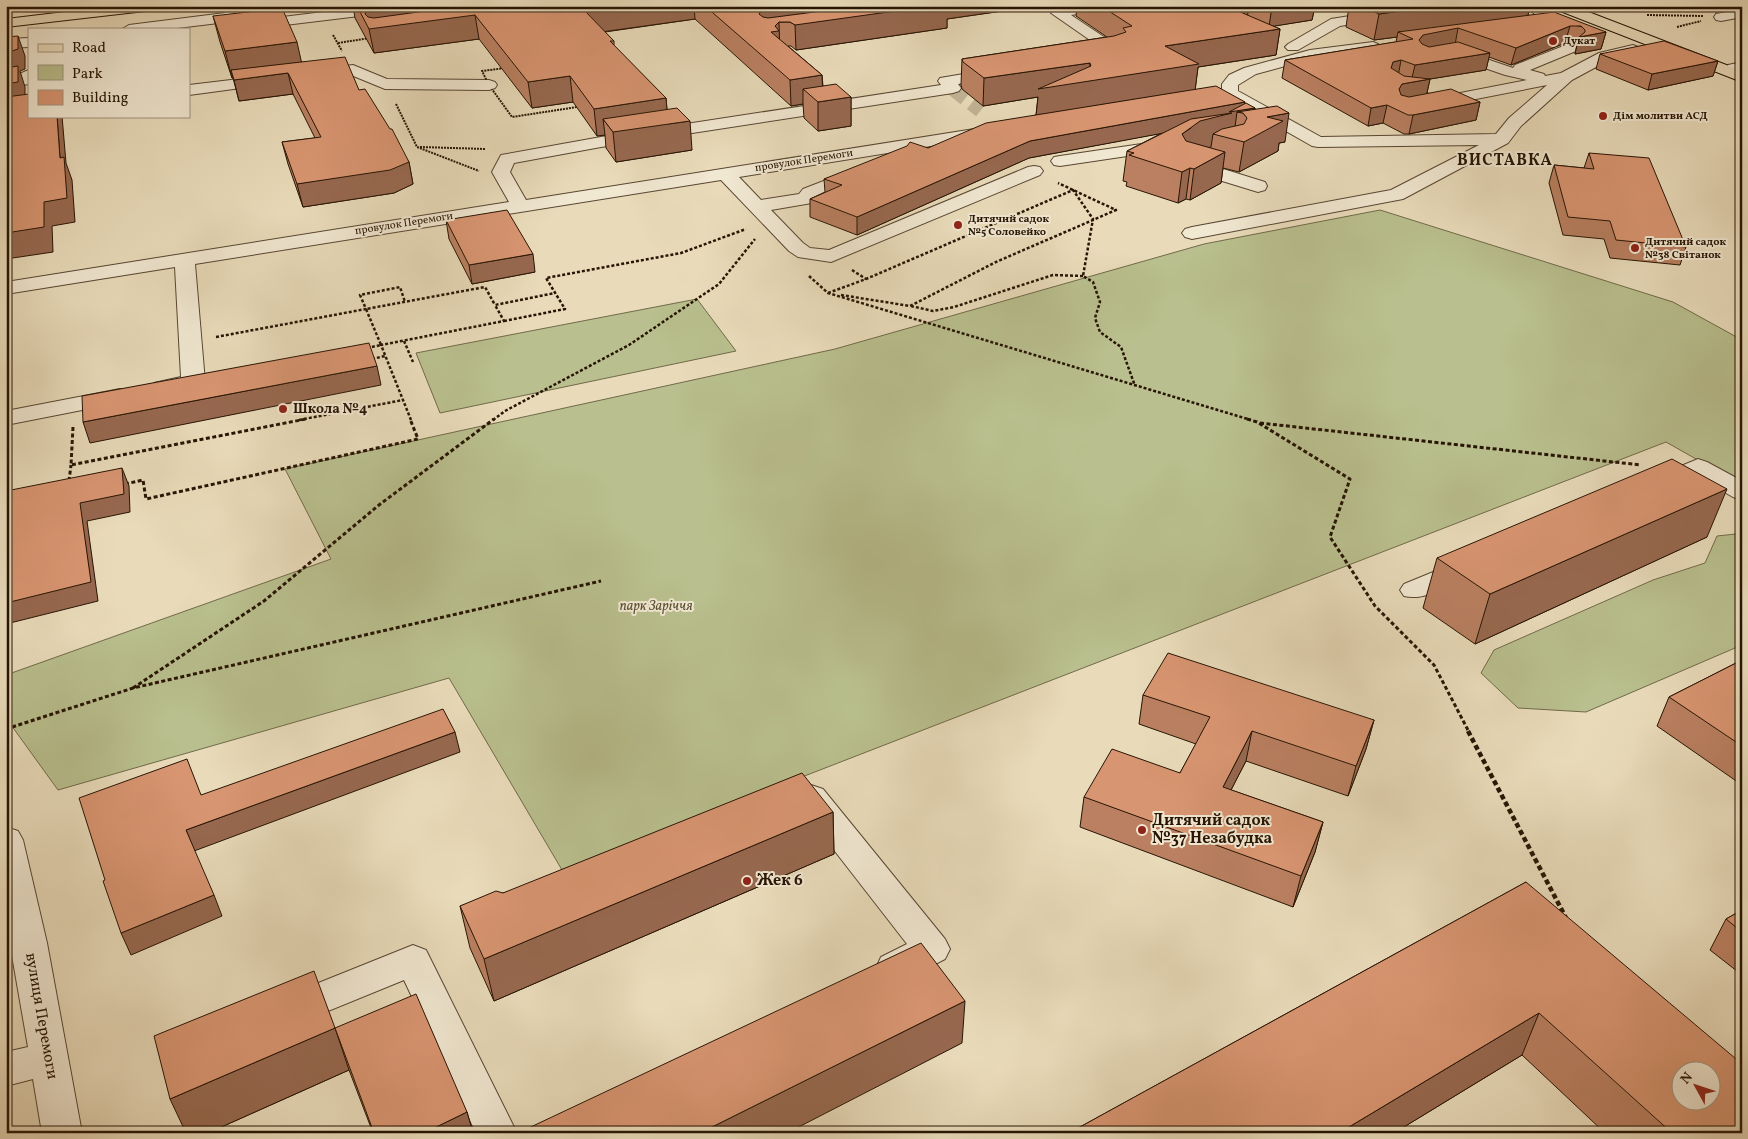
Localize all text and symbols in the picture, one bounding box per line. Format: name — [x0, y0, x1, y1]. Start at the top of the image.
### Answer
legend — [28, 28, 190, 118]
place label: Дукат — [1563, 34, 1595, 49]
marker: Дукат — [1547, 35, 1559, 47]
text: Road — [72, 38, 106, 59]
text: Park — [72, 64, 103, 85]
text: Building — [72, 88, 129, 109]
place label: Дім молитви АСД — [1613, 109, 1708, 124]
marker: Дім молитви АСД — [1597, 110, 1609, 122]
street label: провулок Перемоги — [754, 146, 854, 176]
district label: ВИСТАВКА — [1457, 150, 1553, 172]
street label: провулок Перемоги — [354, 209, 454, 239]
place label: Дитячий садок №5 Соловейко — [968, 212, 1050, 240]
marker: Дитячий садок №5 Соловейко — [952, 219, 964, 231]
place label: Дитячий садок №38 Світанок — [1645, 235, 1727, 263]
marker: Дитячий садок №38 Світанок — [1629, 242, 1641, 254]
place label: Школа №4 — [293, 400, 368, 419]
marker: Школа №4 — [277, 403, 289, 415]
park label: парк Заріччя — [619, 597, 693, 616]
place label: Дитячий садок №37 Незабудка — [1152, 810, 1273, 850]
marker: Дитячий садок №37 Незабудка — [1136, 824, 1148, 836]
place label: Жек 6 — [757, 870, 803, 892]
marker: Жек 6 — [741, 875, 753, 887]
street label: вулиця Перемоги — [19, 951, 63, 1081]
north arrow — [1670, 1062, 1720, 1112]
text: N — [1677, 1069, 1698, 1089]

